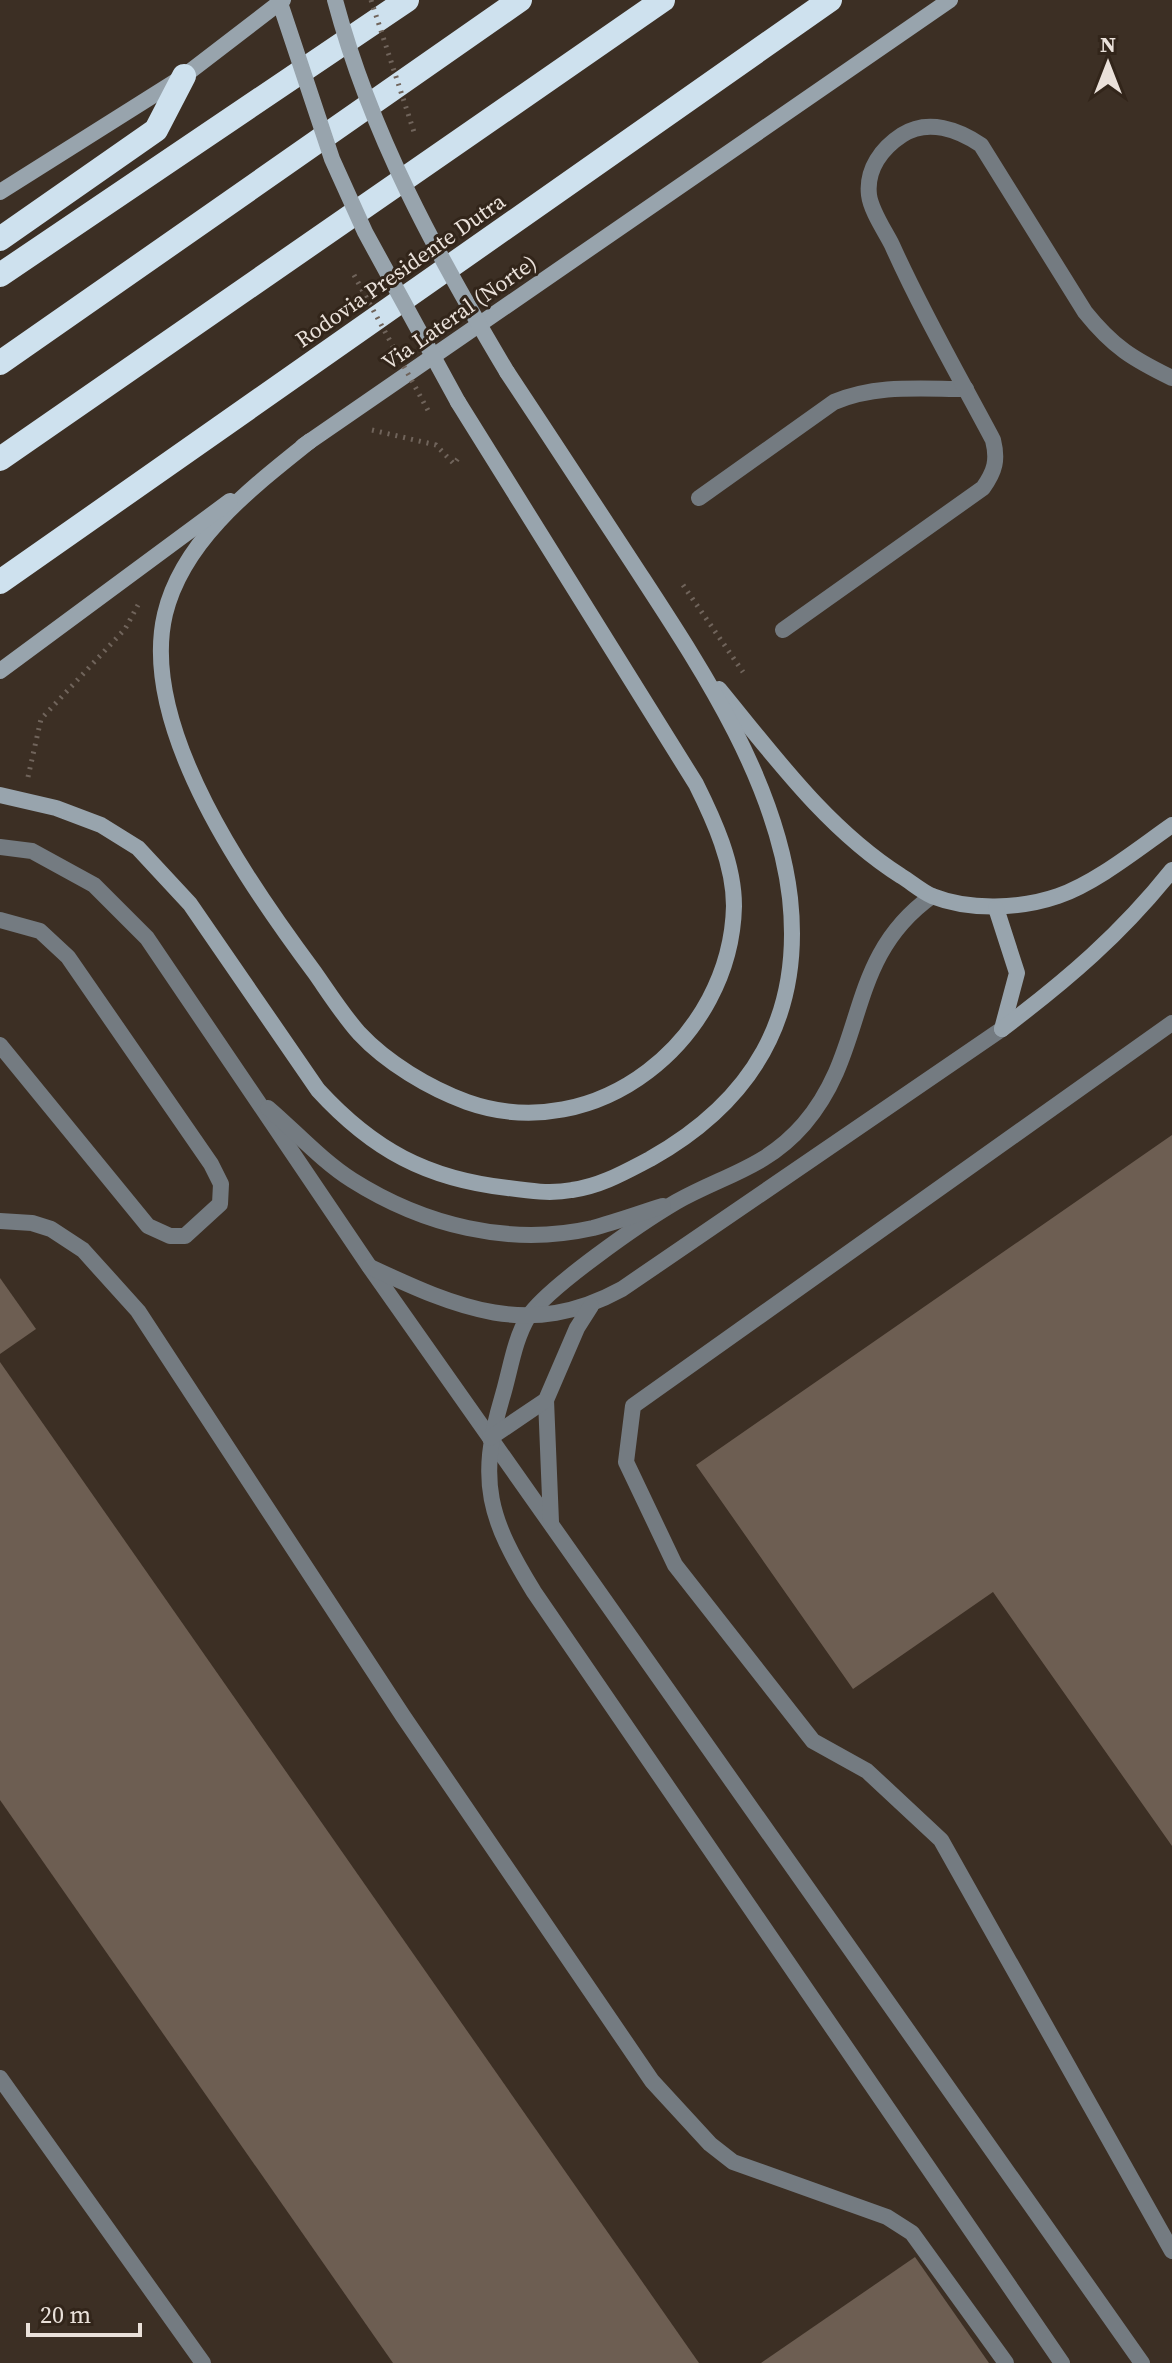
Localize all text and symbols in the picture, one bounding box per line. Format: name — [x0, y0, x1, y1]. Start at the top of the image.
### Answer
north arrow — [1068, 24, 1148, 104]
text: N — [1100, 29, 1116, 59]
street label: Rodovia Presidente Dutra — [289, 186, 512, 354]
street label: Via Lateral (Norte) — [376, 247, 542, 377]
scale bar — [28, 2287, 140, 2337]
text: 20 m — [40, 2298, 91, 2331]

